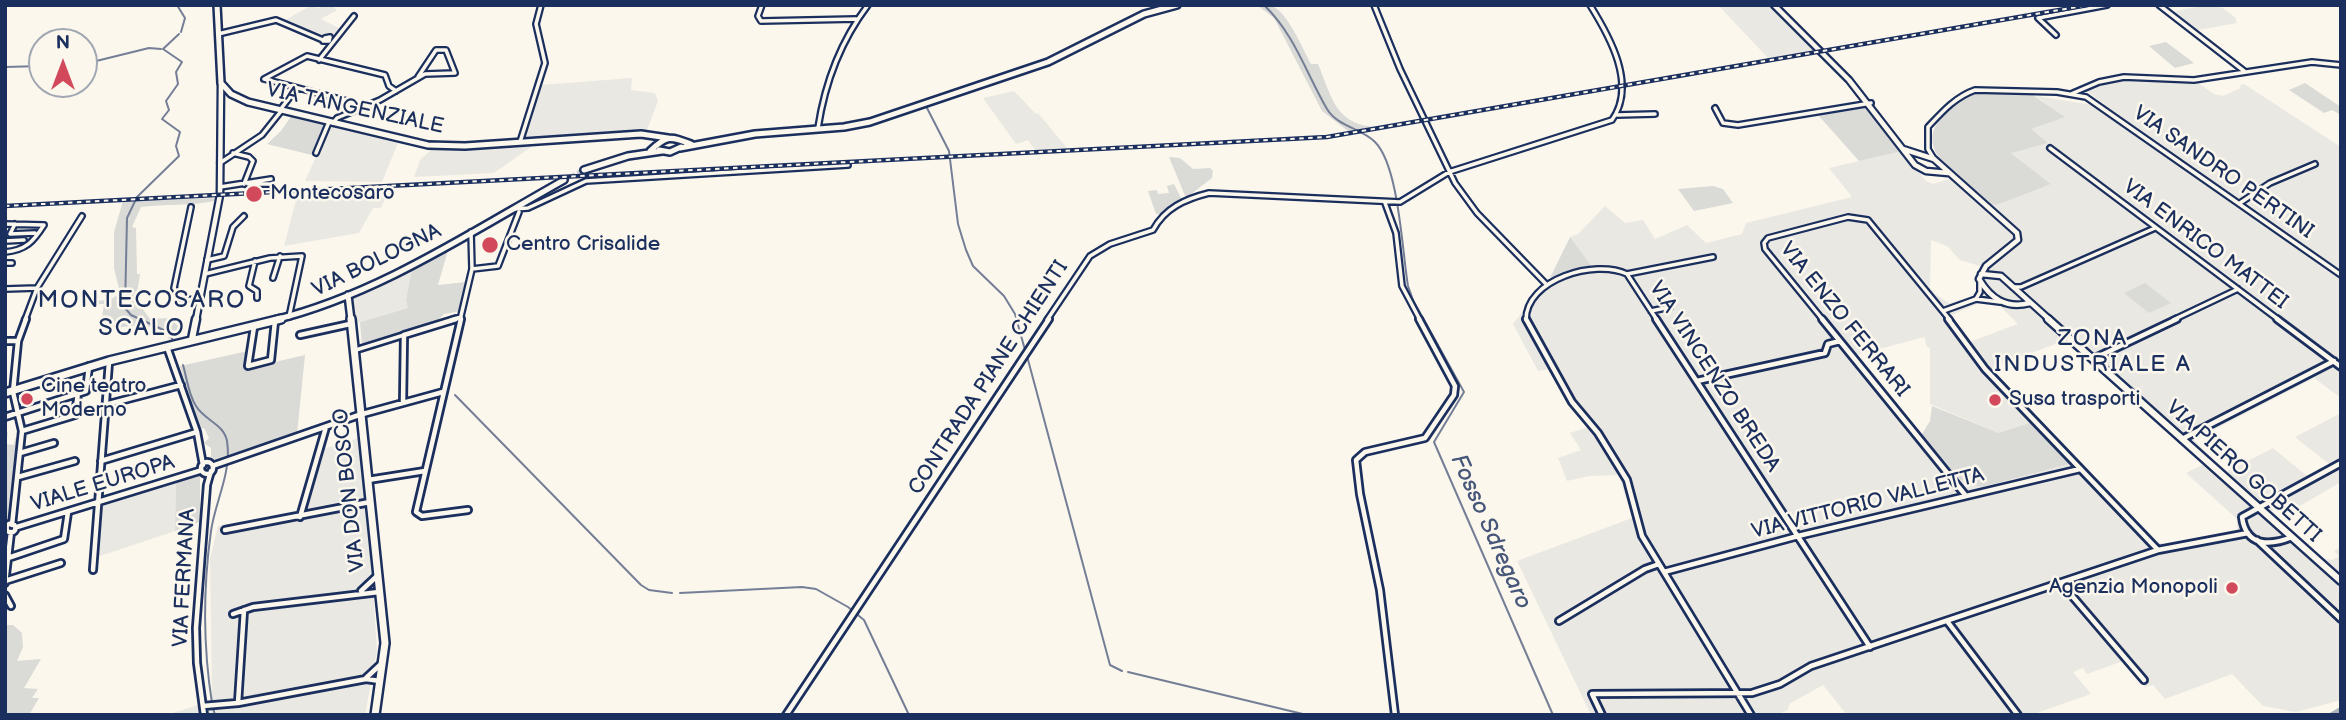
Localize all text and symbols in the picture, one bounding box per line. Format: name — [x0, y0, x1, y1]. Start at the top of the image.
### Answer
north arrow — [28, 28, 98, 98]
text: N — [56, 32, 70, 55]
street label: VIA TANGENZIALE — [264, 78, 446, 140]
street label: VIA SANDRO PERTINI — [2128, 101, 2318, 245]
street label: VIA ENRICO MATTEI — [2118, 175, 2292, 315]
place label: Montecosaro — [270, 181, 395, 207]
marker: Montecosaro — [244, 184, 264, 204]
street label: VIA BOLOGNA — [309, 219, 445, 303]
place label: Centro Crisalide — [506, 232, 660, 258]
marker: Centro Crisalide — [480, 235, 500, 255]
street label: VIA ENZO FERRARI — [1774, 238, 1914, 402]
street label: CONTRADA PIANE CHIENTI — [904, 256, 1074, 500]
street label: VIA VINCENZO BREDA — [1643, 277, 1785, 477]
district label: MONTECOSARO SCALO — [39, 287, 245, 343]
district label: ZONA INDUSTRIALE A — [1996, 325, 2190, 379]
place label: Cine teatro Moderno — [41, 374, 147, 424]
place label: Susa trasporti — [2009, 387, 2141, 413]
marker: Cine teatro Moderno — [19, 391, 35, 407]
marker: Susa trasporti — [1987, 392, 2003, 408]
street label: VIA PIERO GOBETTI — [2160, 396, 2326, 548]
street label: VIA DON BOSCO — [329, 407, 371, 573]
street label: VIALE EUROPA — [28, 450, 178, 518]
water label: Fosso Sdregaro — [1444, 450, 1536, 614]
street label: VIA VITTORIO VALLETTA — [1749, 463, 1987, 545]
street label: VIA FERMANA — [169, 508, 201, 648]
place label: Agenzia Monopoli — [2049, 575, 2218, 601]
marker: Agenzia Monopoli — [2224, 580, 2240, 596]

